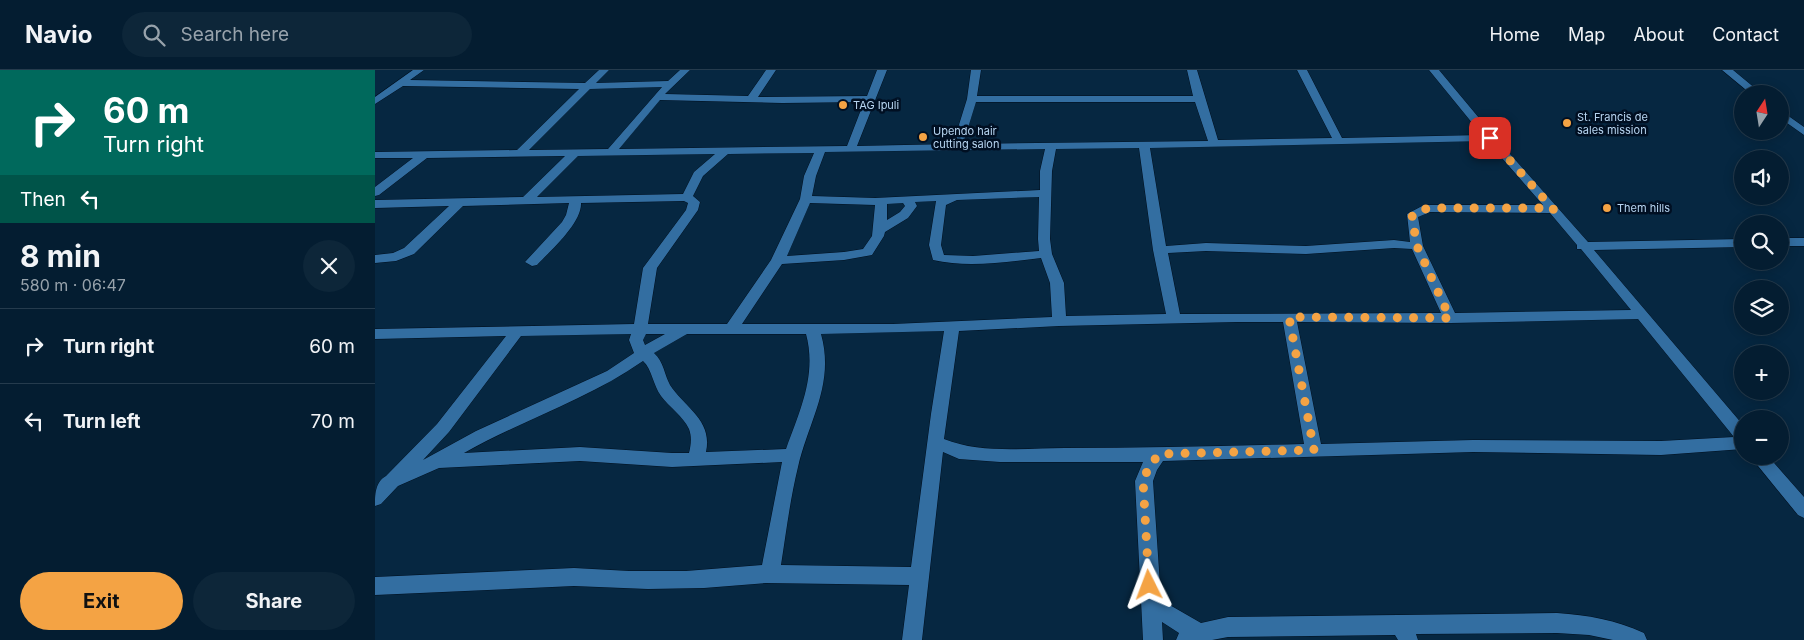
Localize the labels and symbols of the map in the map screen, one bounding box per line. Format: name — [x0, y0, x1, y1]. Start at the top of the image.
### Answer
north arrow — [1734, 85, 1789, 140]
place label: TAG Ipuli — [853, 98, 899, 112]
marker: TAG Ipuli — [837, 99, 849, 111]
place label: St. Francis de sales mission — [1577, 110, 1648, 137]
pin — [1469, 117, 1511, 159]
marker: St. Francis de sales mission — [1561, 117, 1573, 129]
place label: Upendo hair cutting salon — [933, 124, 999, 151]
marker: Upendo hair cutting salon — [917, 131, 929, 143]
place label: Them hills — [1617, 201, 1670, 215]
marker: Them hills — [1601, 202, 1613, 214]
position arrow — [1122, 558, 1174, 610]

